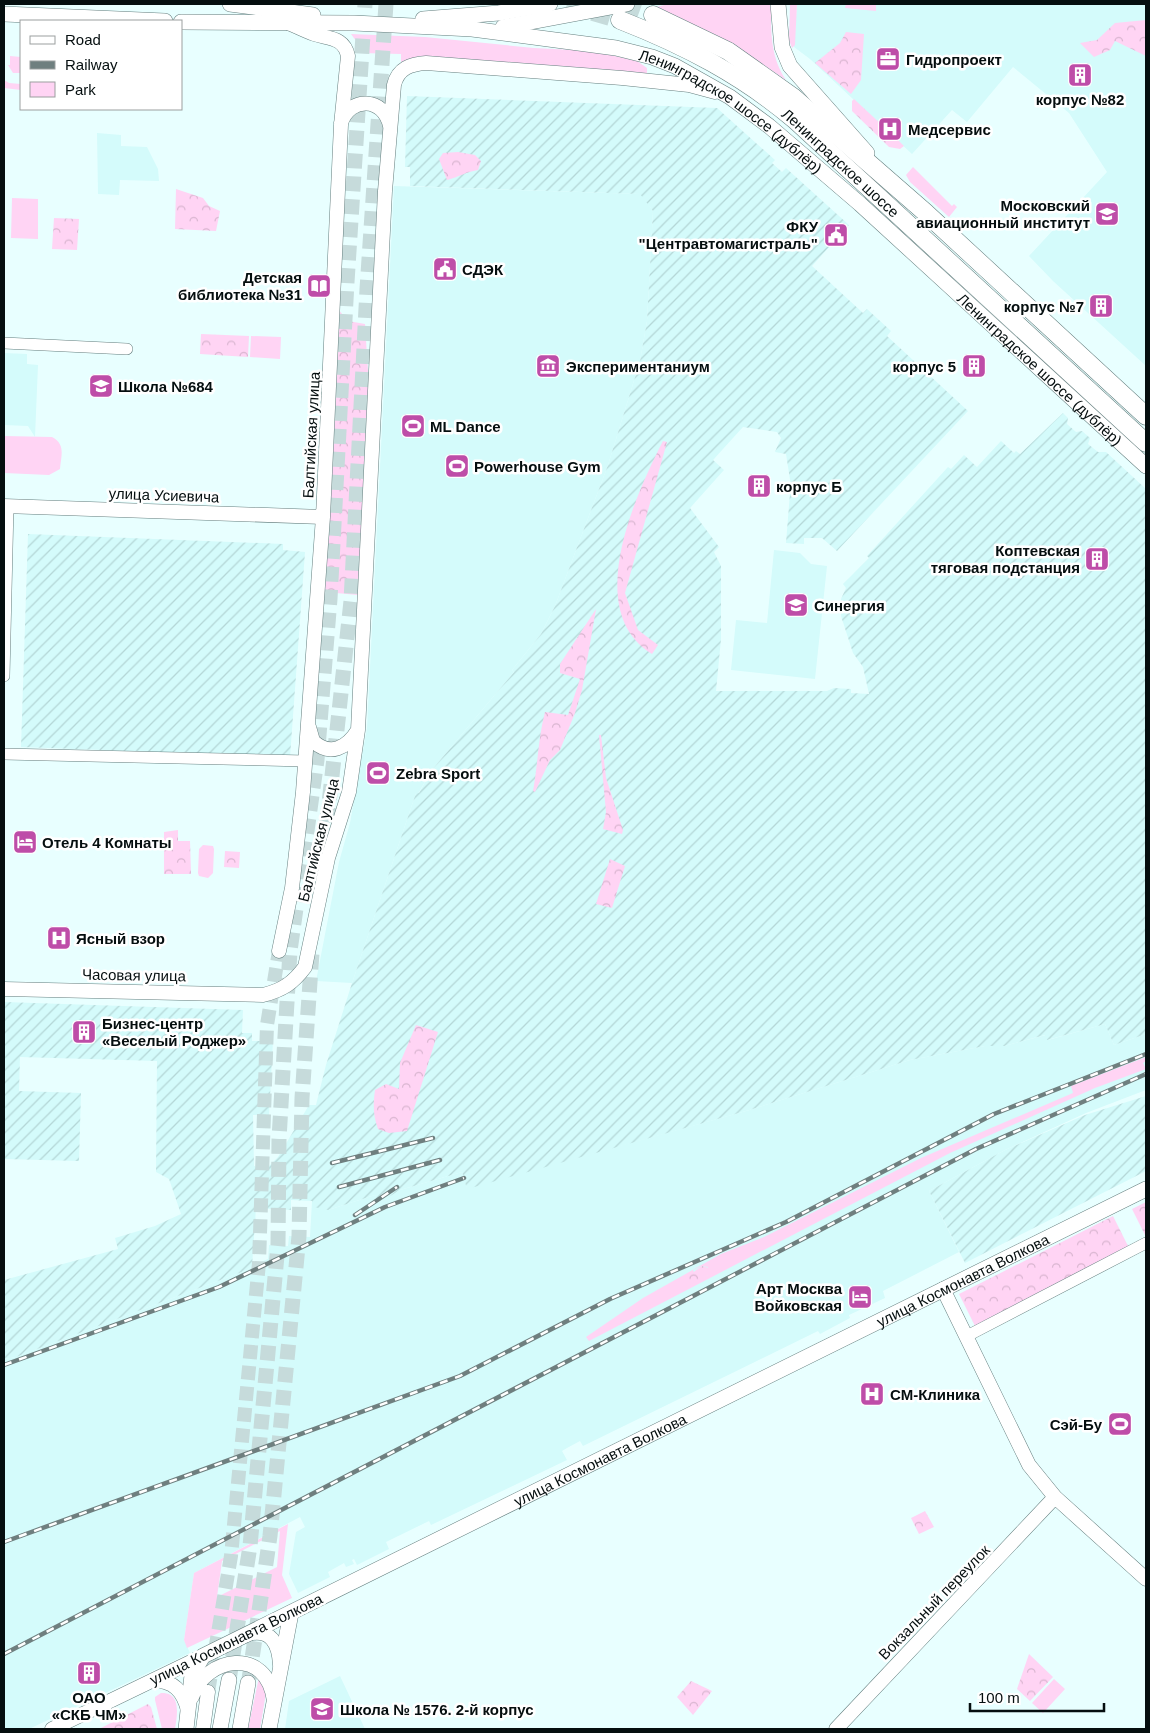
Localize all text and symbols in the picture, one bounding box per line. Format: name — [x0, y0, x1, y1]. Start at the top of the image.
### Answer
legend — [20, 20, 182, 110]
text: Road — [65, 31, 101, 48]
street label: Ленинградское шоссе (дублёр) — [637, 46, 826, 176]
office icon: Гидропроект — [875, 46, 901, 72]
place label: Гидропроект — [906, 51, 1002, 68]
text: Railway — [65, 56, 118, 73]
building icon: корпус №82 — [1067, 62, 1093, 88]
text: Park — [65, 81, 96, 98]
place label: корпус №82 — [1036, 91, 1124, 108]
street label: Ленинградское шоссе — [779, 104, 903, 220]
hospital icon: Медсервис — [877, 116, 903, 142]
place label: Медсервис — [908, 121, 991, 138]
place label: Московский авиационный институт — [916, 197, 1090, 231]
school or university icon: Московский авиационный институт — [1094, 201, 1120, 227]
place label: ФКУ "Центравтомагистраль" — [639, 218, 819, 252]
public building icon: ФКУ "Центравтомагистраль" — [823, 222, 849, 248]
public building icon: СДЭК — [432, 256, 458, 282]
place label: СДЭК — [462, 261, 504, 278]
place label: Детская библиотека №31 — [178, 269, 302, 303]
library icon: Детская библиотека №31 — [306, 273, 332, 299]
street label: Ленинградское шоссе (дублёр) — [954, 289, 1126, 448]
building icon: корпус №7 — [1088, 293, 1114, 319]
place label: корпус №7 — [1004, 298, 1084, 315]
museum icon: Экспериментаниум — [535, 353, 561, 379]
building icon: корпус 5 — [961, 353, 987, 379]
place label: Экспериментаниум — [566, 358, 710, 375]
place label: корпус 5 — [892, 358, 956, 375]
street label: Балтийская улица — [299, 371, 323, 499]
school or university icon: Школа №684 — [88, 373, 114, 399]
place label: Школа №684 — [118, 378, 214, 395]
sports icon: ML Dance — [400, 413, 426, 439]
place label: ML Dance — [430, 418, 501, 435]
sports icon: Powerhouse Gym — [444, 453, 470, 479]
place label: Powerhouse Gym — [474, 458, 601, 475]
building icon: корпус Б — [746, 473, 772, 499]
place label: корпус Б — [776, 478, 842, 495]
street label: улица Усиевича — [108, 485, 220, 505]
place label: Коптевская тяговая подстанция — [931, 542, 1080, 576]
building icon: Коптевская тяговая подстанция — [1084, 546, 1110, 572]
school or university icon: Синергия — [783, 592, 809, 618]
place label: Синергия — [814, 597, 885, 614]
sports icon: Zebra Sport — [365, 760, 391, 786]
place label: Zebra Sport — [396, 765, 480, 782]
street label: Балтийская улица — [294, 776, 342, 904]
hotel icon: Отель 4 Комнаты — [12, 829, 38, 855]
place label: Отель 4 Комнаты — [42, 834, 172, 851]
hospital icon: Ясный взор — [46, 925, 72, 951]
place label: Ясный взор — [76, 930, 165, 947]
street label: Часовая улица — [82, 966, 187, 984]
place label: Бизнес-центр «Веселый Роджер» — [102, 1015, 246, 1049]
building icon: Бизнес-центр «Веселый Роджер» — [71, 1019, 97, 1045]
street label: улица Космонавта Волкова — [874, 1230, 1052, 1330]
place label: Арт Москва Войковская — [755, 1280, 843, 1314]
hotel icon: Арт Москва Войковская — [847, 1284, 873, 1310]
hospital icon: СМ-Клиника — [859, 1381, 885, 1407]
place label: СМ-Клиника — [890, 1386, 981, 1403]
street label: улица Космонавта Волкова — [511, 1409, 689, 1509]
sports icon: Сэй-Бу — [1107, 1411, 1133, 1437]
place label: Сэй-Бу — [1050, 1416, 1103, 1433]
street label: Вокзальный переулок — [875, 1541, 993, 1663]
street label: улица Космонавта Волкова — [147, 1589, 326, 1688]
building icon: ОАО «СКБ ЧМ» — [76, 1660, 102, 1686]
scale bar — [970, 1680, 1104, 1712]
place label: ОАО «СКБ ЧМ» — [52, 1689, 126, 1723]
text: 100 m — [978, 1689, 1020, 1706]
school or university icon: Школа № 1576. 2-й корпус — [309, 1696, 335, 1722]
place label: Школа № 1576. 2-й корпус — [340, 1701, 534, 1718]

